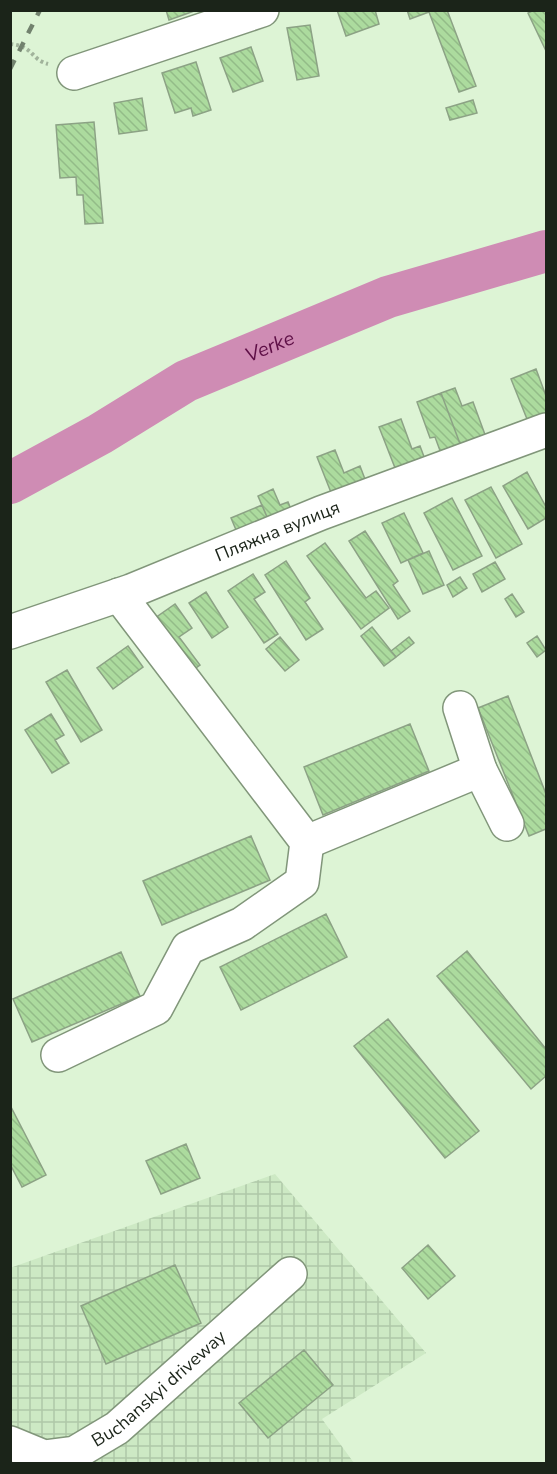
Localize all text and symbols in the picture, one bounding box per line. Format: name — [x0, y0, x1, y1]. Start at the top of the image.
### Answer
water label: Verke — [241, 324, 299, 369]
street label: Пляжна вулиця — [211, 495, 343, 567]
street label: Buchanskyi driveway — [87, 1324, 232, 1452]

